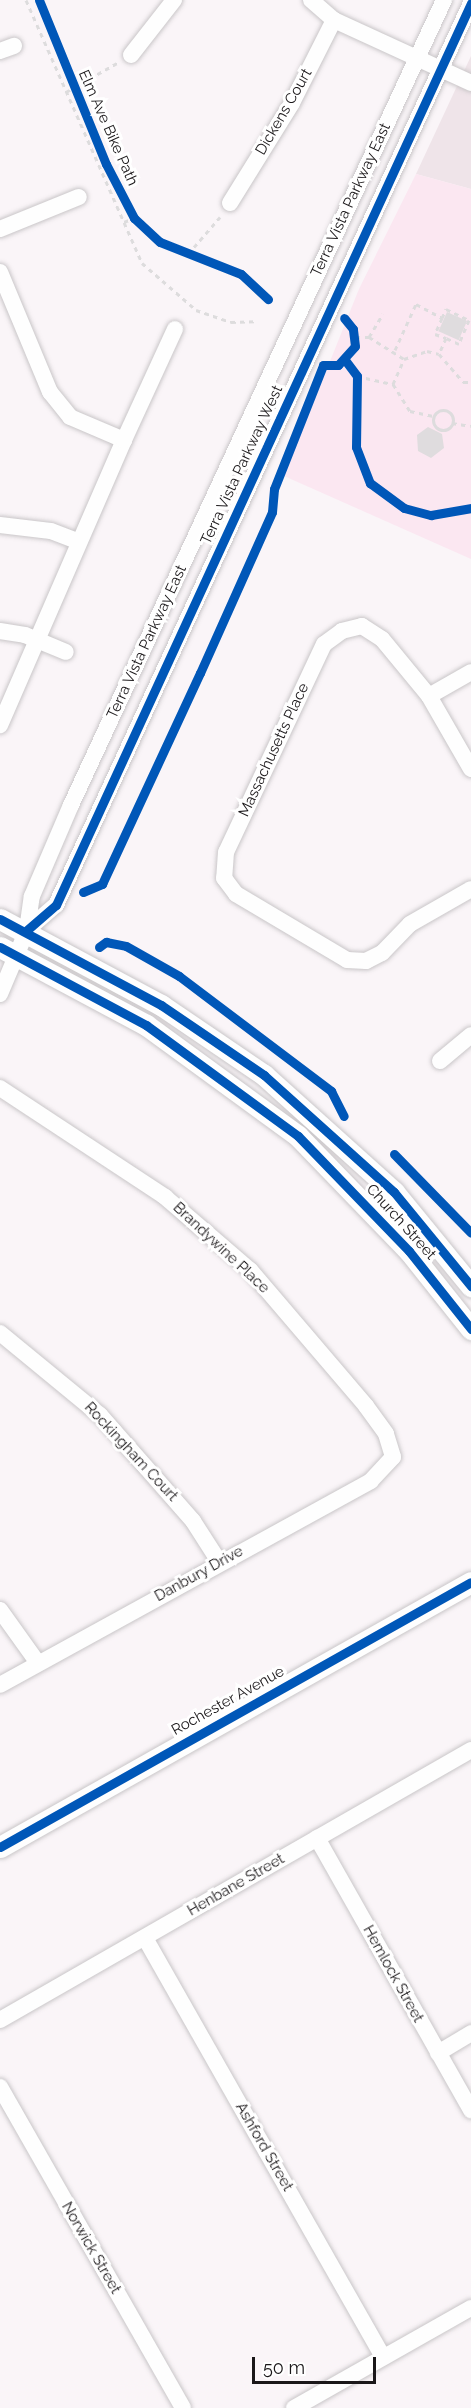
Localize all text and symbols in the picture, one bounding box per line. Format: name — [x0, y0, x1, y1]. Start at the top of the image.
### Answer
street label: Dickens Court — [252, 66, 316, 158]
street label: Elm Ave Bike Path — [74, 67, 142, 189]
street label: Terra Vista Parkway East — [307, 120, 395, 280]
street label: Terra Vista Parkway West — [197, 382, 287, 548]
street label: Terra Vista Parkway East — [103, 562, 191, 722]
street label: Massachusetts Place — [235, 680, 313, 820]
street label: Church Street — [362, 1181, 440, 1263]
street label: Brandywine Place — [169, 1199, 273, 1297]
street label: Rockingham Court — [80, 1399, 182, 1505]
street label: Danbury Drive — [151, 1542, 247, 1606]
street label: Rochester Avenue — [168, 1662, 288, 1740]
street label: Henbane Street — [184, 1850, 288, 1920]
street label: Hemlock Street — [359, 1922, 427, 2026]
street label: Ashford Street — [231, 2099, 297, 2195]
street label: Norwick Street — [58, 2199, 124, 2297]
scale bar — [255, 2345, 380, 2383]
text: 50 m — [263, 2357, 305, 2378]

